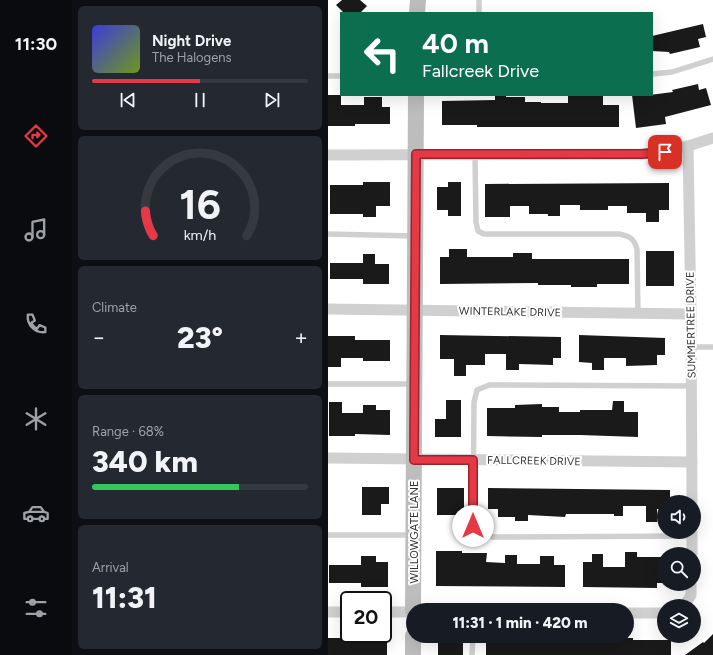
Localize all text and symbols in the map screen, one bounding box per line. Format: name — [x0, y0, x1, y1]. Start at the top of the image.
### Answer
text: 40 m — [422, 26, 489, 60]
icon: left — [356, 28, 408, 80]
text: Night Drive — [152, 32, 231, 50]
text: 11:30 — [15, 33, 57, 55]
text: The Halogens — [152, 50, 232, 65]
text: Fallcreek Drive — [422, 60, 539, 82]
icon: previous — [117, 89, 139, 111]
icon: pause — [189, 89, 211, 111]
icon: next — [261, 89, 283, 111]
icon: directions — [22, 122, 50, 150]
pin — [648, 135, 682, 169]
icon: arrive — [654, 141, 676, 163]
text: 16 — [179, 178, 221, 228]
icon: music — [22, 216, 50, 244]
text: km/h — [184, 225, 216, 243]
street label: SUMMERTREE DRIVE — [684, 272, 698, 378]
text: Climate — [92, 300, 137, 315]
street label: WINTERLAKE DRIVE — [459, 305, 561, 319]
icon: phone — [22, 310, 50, 338]
text: 23° — [177, 319, 223, 356]
text: − — [92, 324, 106, 351]
text: + — [294, 324, 308, 351]
icon: climate — [22, 405, 50, 433]
text: Range · 68% — [92, 424, 164, 439]
text: 340 km — [92, 443, 198, 480]
street label: FALLCREEK DRIVE — [487, 454, 581, 468]
street label: WILLOWGATE LANE — [408, 481, 421, 583]
map controls — [657, 495, 701, 643]
button: sound — [657, 495, 701, 539]
icon: car — [22, 499, 50, 527]
position arrow — [452, 505, 494, 547]
button: search — [657, 547, 701, 591]
text: Arrival — [92, 560, 129, 575]
text: 11:31 — [92, 579, 157, 616]
speed limit sign: 20 — [340, 591, 392, 643]
icon: filters — [22, 594, 50, 622]
button: layers — [657, 599, 701, 643]
text: 11:31 · 1 min · 420 m — [452, 614, 588, 632]

